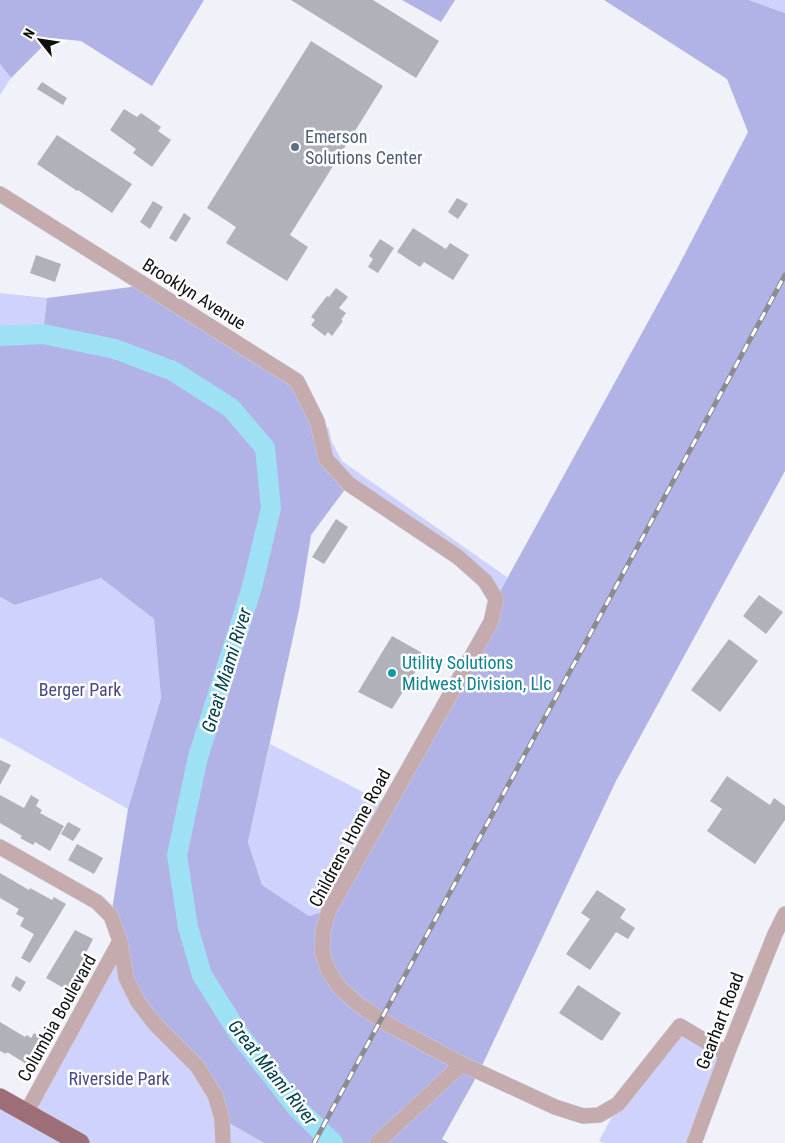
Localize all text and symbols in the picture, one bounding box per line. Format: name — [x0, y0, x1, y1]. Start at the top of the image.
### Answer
north arrow — [15, 15, 65, 65]
text: N — [20, 26, 38, 41]
place label: Emerson Solutions Center — [305, 126, 423, 168]
marker: Emerson Solutions Center — [289, 141, 301, 153]
street label: Brooklyn Avenue — [139, 254, 250, 334]
water label: Great Miami River — [197, 605, 256, 735]
place label: Utility Solutions Midwest Division, Llc — [402, 652, 551, 694]
marker: Utility Solutions Midwest Division, Llc — [386, 667, 398, 679]
park label: Berger Park — [39, 679, 121, 700]
street label: Childrens Home Road — [304, 765, 395, 910]
street label: Columbia Boulevard — [13, 951, 100, 1085]
street label: Gearhart Road — [691, 969, 748, 1072]
water label: Great Miami River — [223, 1015, 322, 1130]
park label: Riverside Park — [68, 1068, 170, 1089]

